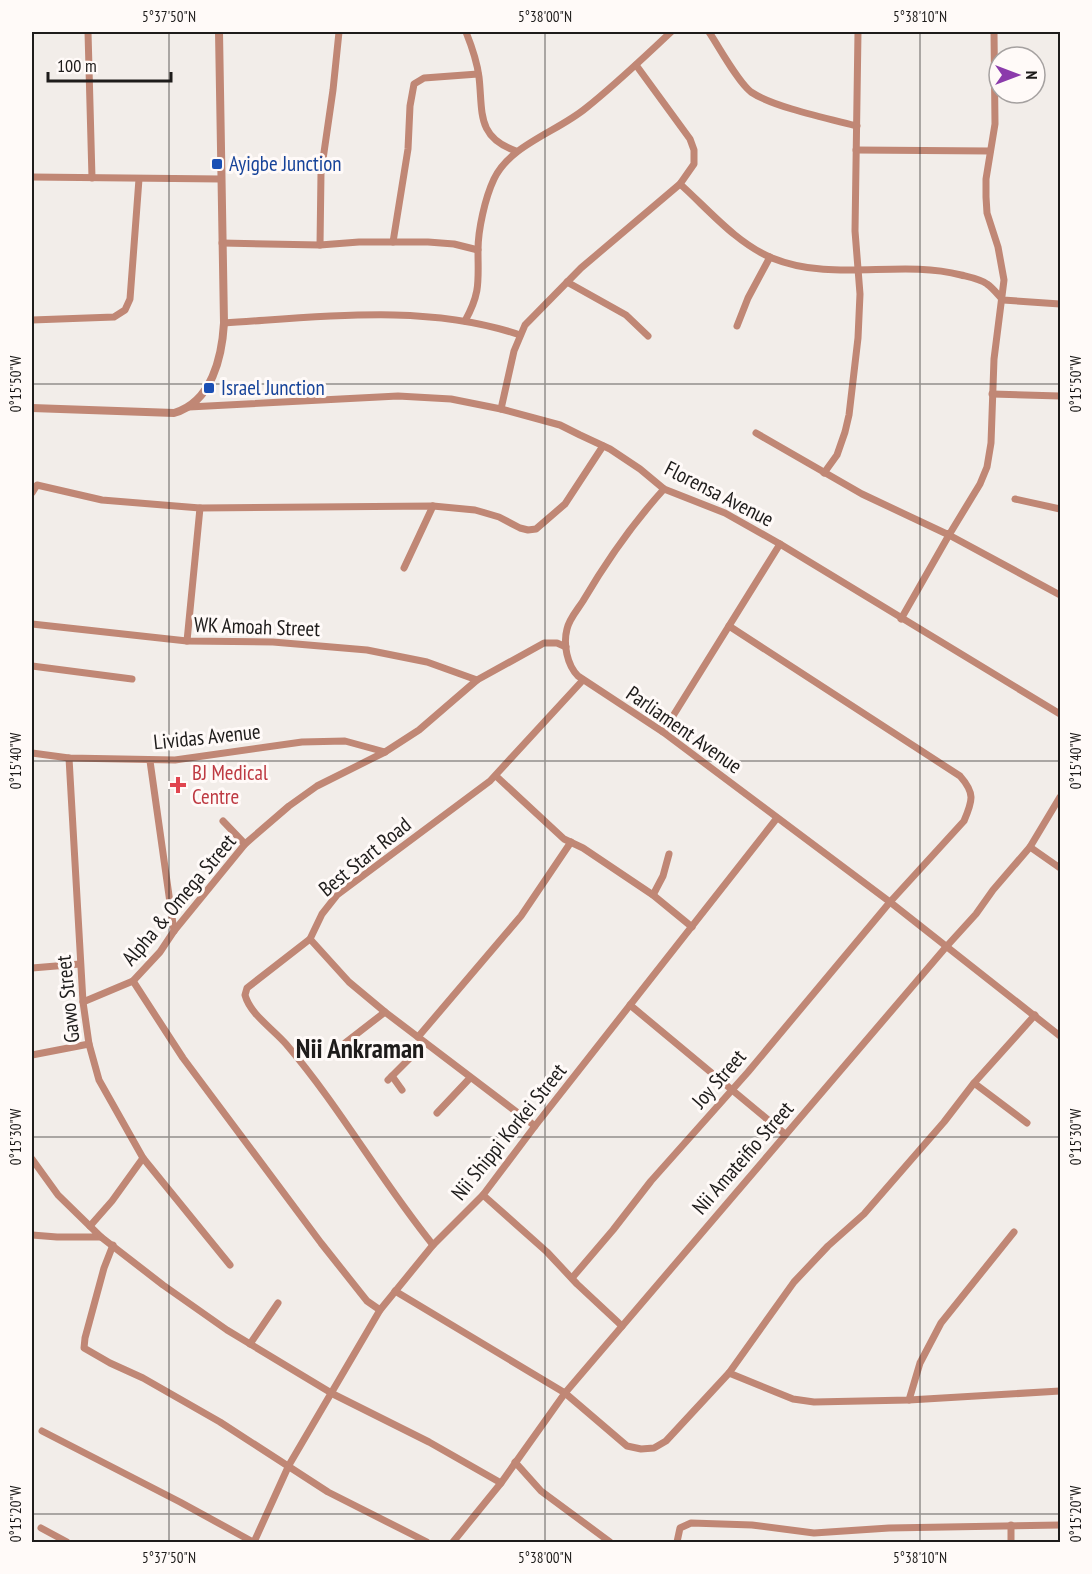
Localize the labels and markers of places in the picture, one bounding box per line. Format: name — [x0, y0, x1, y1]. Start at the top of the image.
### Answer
place label: Ayigbe Junction — [229, 150, 342, 177]
marker: Ayigbe Junction — [210, 157, 224, 171]
place label: Israel Junction — [221, 374, 325, 401]
marker: Israel Junction — [202, 381, 216, 395]
place label: BJ Medical Centre — [192, 759, 268, 810]
marker: BJ Medical Centre — [169, 776, 187, 794]

